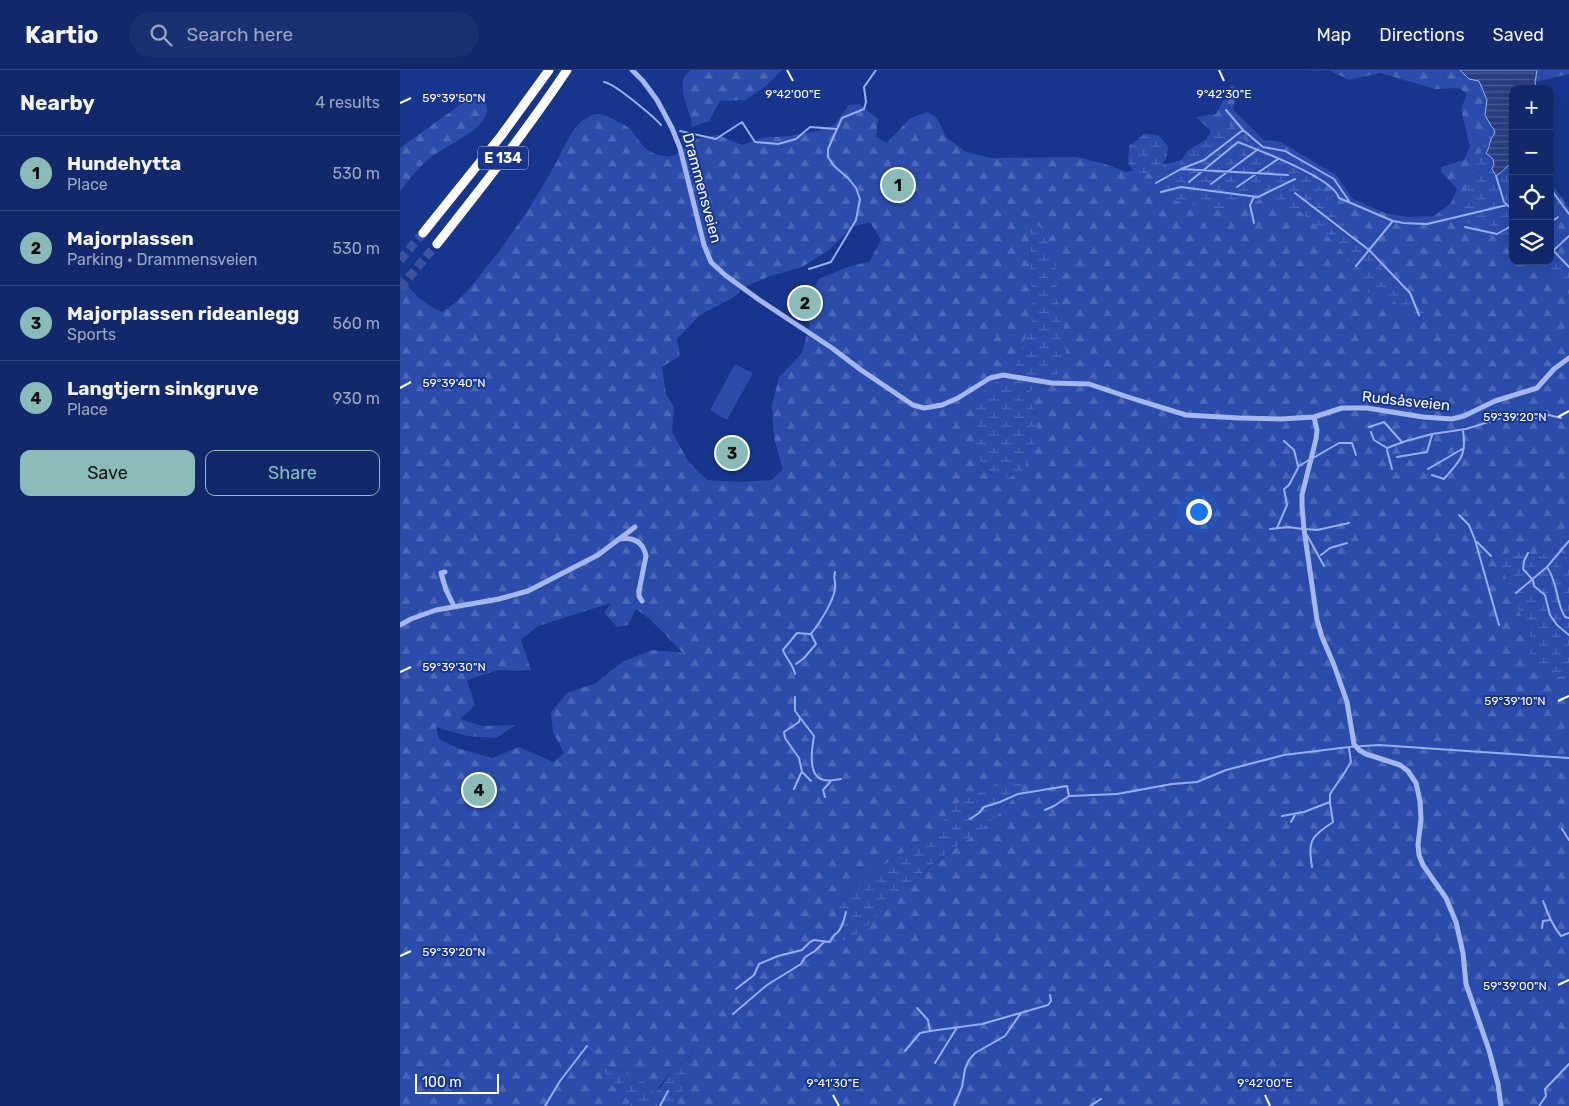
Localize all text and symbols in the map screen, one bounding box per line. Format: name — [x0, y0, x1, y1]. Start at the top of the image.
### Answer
search box — [129, 12, 479, 57]
text: Kartio — [25, 21, 99, 49]
icon: search — [147, 21, 175, 49]
text: Search here — [187, 23, 293, 46]
text: Map — [1316, 24, 1351, 46]
text: Directions — [1379, 24, 1465, 46]
text: Saved — [1493, 24, 1544, 46]
map controls — [1509, 85, 1554, 265]
button: + — [1509, 85, 1554, 130]
text: 9°42'00"E — [765, 87, 821, 101]
text: 9°42'30"E — [1197, 87, 1251, 101]
text: Nearby — [20, 90, 95, 115]
text: 59°39'50"N — [422, 91, 486, 105]
text: 4 results — [315, 93, 380, 112]
button: − — [1509, 130, 1554, 175]
street label: Drammensveien — [679, 131, 725, 245]
road number: E 134 — [478, 146, 528, 170]
text: Hundehytta — [67, 152, 181, 175]
text: 1 — [32, 164, 40, 183]
text: 530 m — [333, 164, 380, 183]
pin: 1 — [882, 166, 914, 204]
text: Place — [67, 175, 108, 194]
button: locate — [1509, 175, 1554, 220]
button: layers — [1509, 220, 1554, 265]
text: Majorplassen — [67, 227, 194, 250]
text: 2 — [31, 239, 41, 258]
text: 530 m — [333, 239, 380, 258]
text: Parking · Drammensveien — [67, 250, 257, 269]
pin: 2 — [789, 284, 821, 322]
text: Majorplassen rideanlegg — [67, 302, 299, 325]
text: 3 — [31, 314, 41, 333]
text: 560 m — [333, 314, 380, 333]
text: Sports — [67, 325, 116, 344]
text: 59°39'40"N — [422, 376, 486, 390]
text: Langtjern sinkgruve — [67, 377, 259, 400]
street label: Rudsåsveien — [1361, 387, 1451, 415]
text: 4 — [31, 389, 41, 408]
text: 930 m — [333, 389, 380, 408]
text: Place — [67, 400, 108, 419]
text: 59°39'20"N — [1483, 410, 1547, 424]
pin: 3 — [716, 434, 748, 472]
button: Save — [20, 450, 195, 496]
button: Share — [205, 450, 380, 496]
your location — [1186, 499, 1212, 525]
text: 59°39'30"N — [422, 660, 486, 674]
text: 59°39'10"N — [1484, 694, 1546, 708]
pin: 4 — [463, 771, 495, 809]
text: 59°39'20"N — [422, 945, 486, 959]
text: 59°39'00"N — [1483, 979, 1547, 993]
scale bar — [415, 1071, 499, 1094]
text: 100 m — [422, 1074, 462, 1091]
text: 9°41'30"E — [807, 1076, 859, 1090]
text: 9°42'00"E — [1237, 1076, 1293, 1090]

